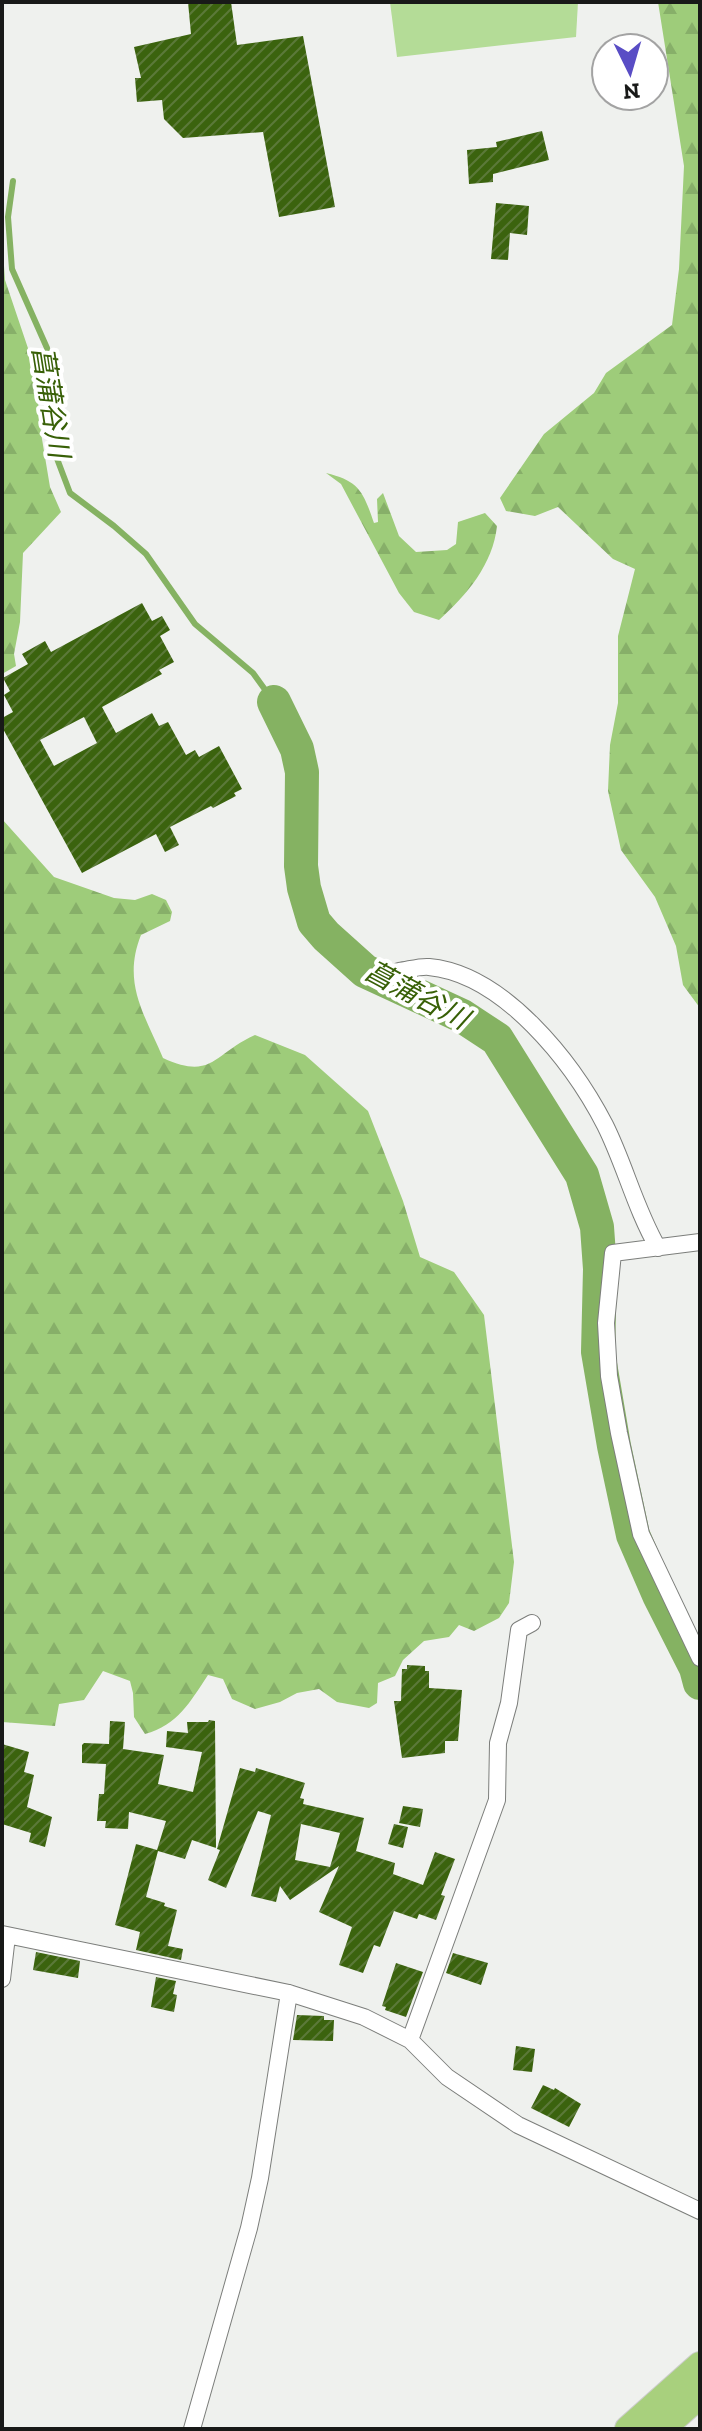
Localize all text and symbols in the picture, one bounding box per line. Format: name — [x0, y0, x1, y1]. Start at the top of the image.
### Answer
north arrow — [590, 32, 670, 112]
text: N — [622, 77, 641, 106]
water label: 菖蒲谷川 — [26, 344, 77, 463]
water label: 菖蒲谷川 — [360, 954, 477, 1037]

